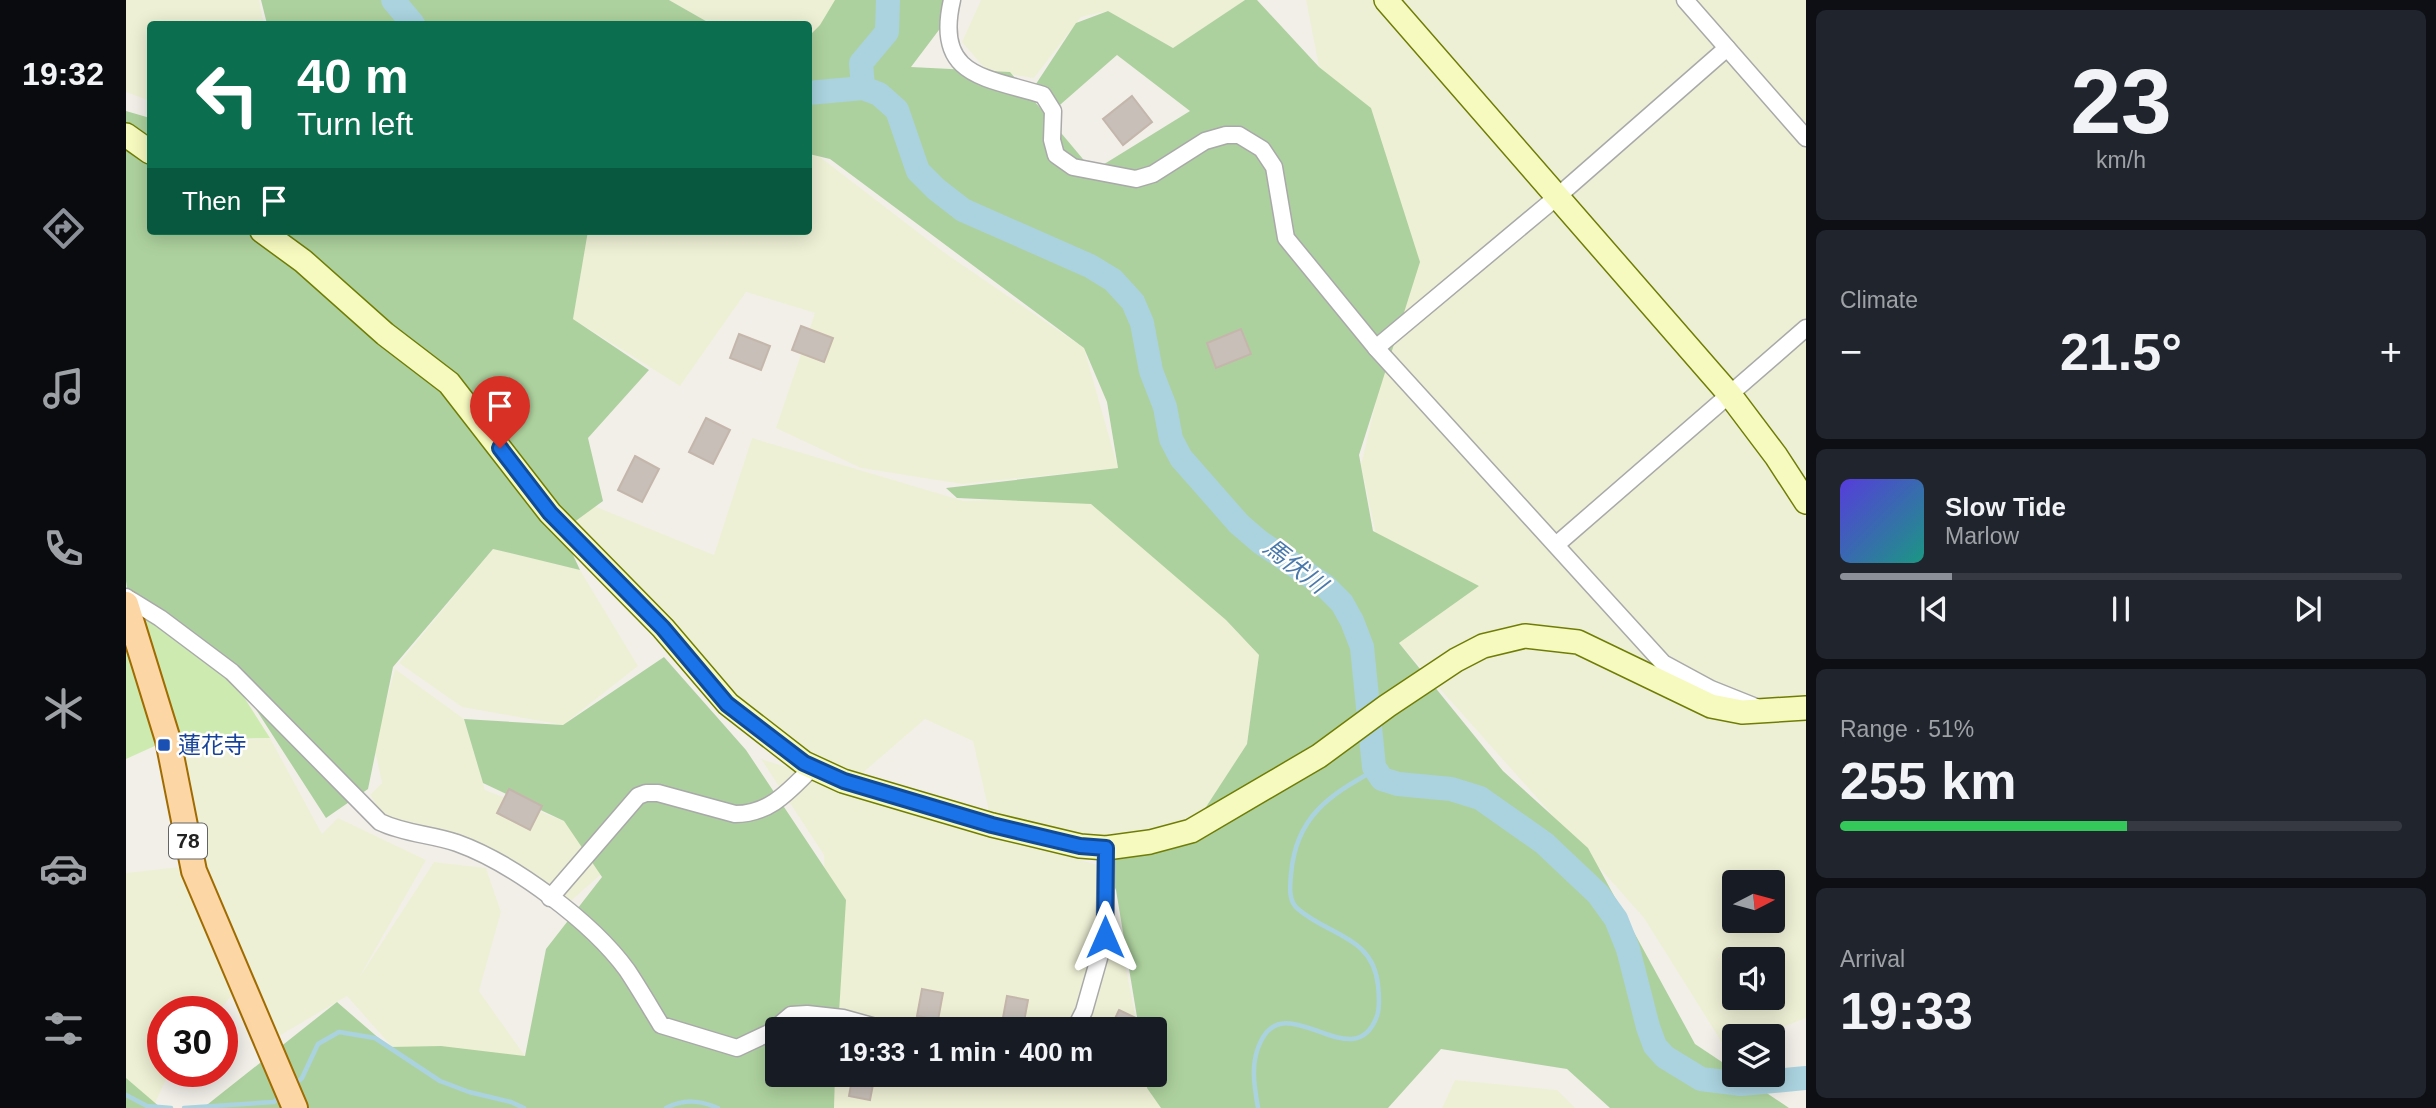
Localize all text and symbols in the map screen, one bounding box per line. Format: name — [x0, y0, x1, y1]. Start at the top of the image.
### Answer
icon: left — [182, 49, 273, 140]
text: 40 m — [297, 49, 409, 103]
text: 23 — [2070, 51, 2172, 152]
text: 19:32 — [22, 56, 104, 92]
text: Turn left — [297, 106, 413, 142]
text: km/h — [2096, 147, 2146, 173]
icon: arrive — [255, 182, 293, 220]
text: Then — [182, 186, 241, 216]
icon: directions — [39, 204, 88, 253]
text: Climate — [1840, 287, 1918, 313]
text: 21.5° — [2060, 323, 2182, 381]
text: − — [1840, 331, 1862, 373]
text: + — [2380, 331, 2402, 373]
icon: music — [39, 364, 88, 413]
pin — [470, 376, 530, 448]
icon: arrive — [481, 387, 519, 425]
text: Slow Tide — [1945, 492, 2066, 522]
text: Marlow — [1945, 523, 2019, 549]
icon: phone — [39, 524, 88, 573]
water label: 馬伏川 — [1259, 533, 1334, 600]
icon: previous — [1915, 590, 1953, 628]
icon: pause — [2102, 590, 2140, 628]
icon: next — [2289, 590, 2327, 628]
icon: climate — [39, 684, 88, 733]
text: Range · 51% — [1840, 716, 1974, 742]
place label: 蓮花寺 — [178, 732, 247, 758]
marker: 蓮花寺 — [156, 737, 172, 753]
text: 255 km — [1840, 752, 2016, 810]
road number: 78 — [169, 824, 207, 858]
icon: car — [39, 844, 88, 893]
north arrow — [1722, 870, 1785, 933]
map controls — [1722, 870, 1785, 1087]
position arrow — [1068, 900, 1142, 974]
text: Arrival — [1840, 946, 1905, 972]
button: sound — [1722, 947, 1785, 1010]
text: 19:33 — [1840, 982, 1973, 1040]
speed limit sign: 30 — [147, 996, 238, 1087]
icon: filters — [39, 1004, 88, 1053]
button: layers — [1722, 1024, 1785, 1087]
text: 19:33 · 1 min · 400 m — [839, 1037, 1093, 1067]

